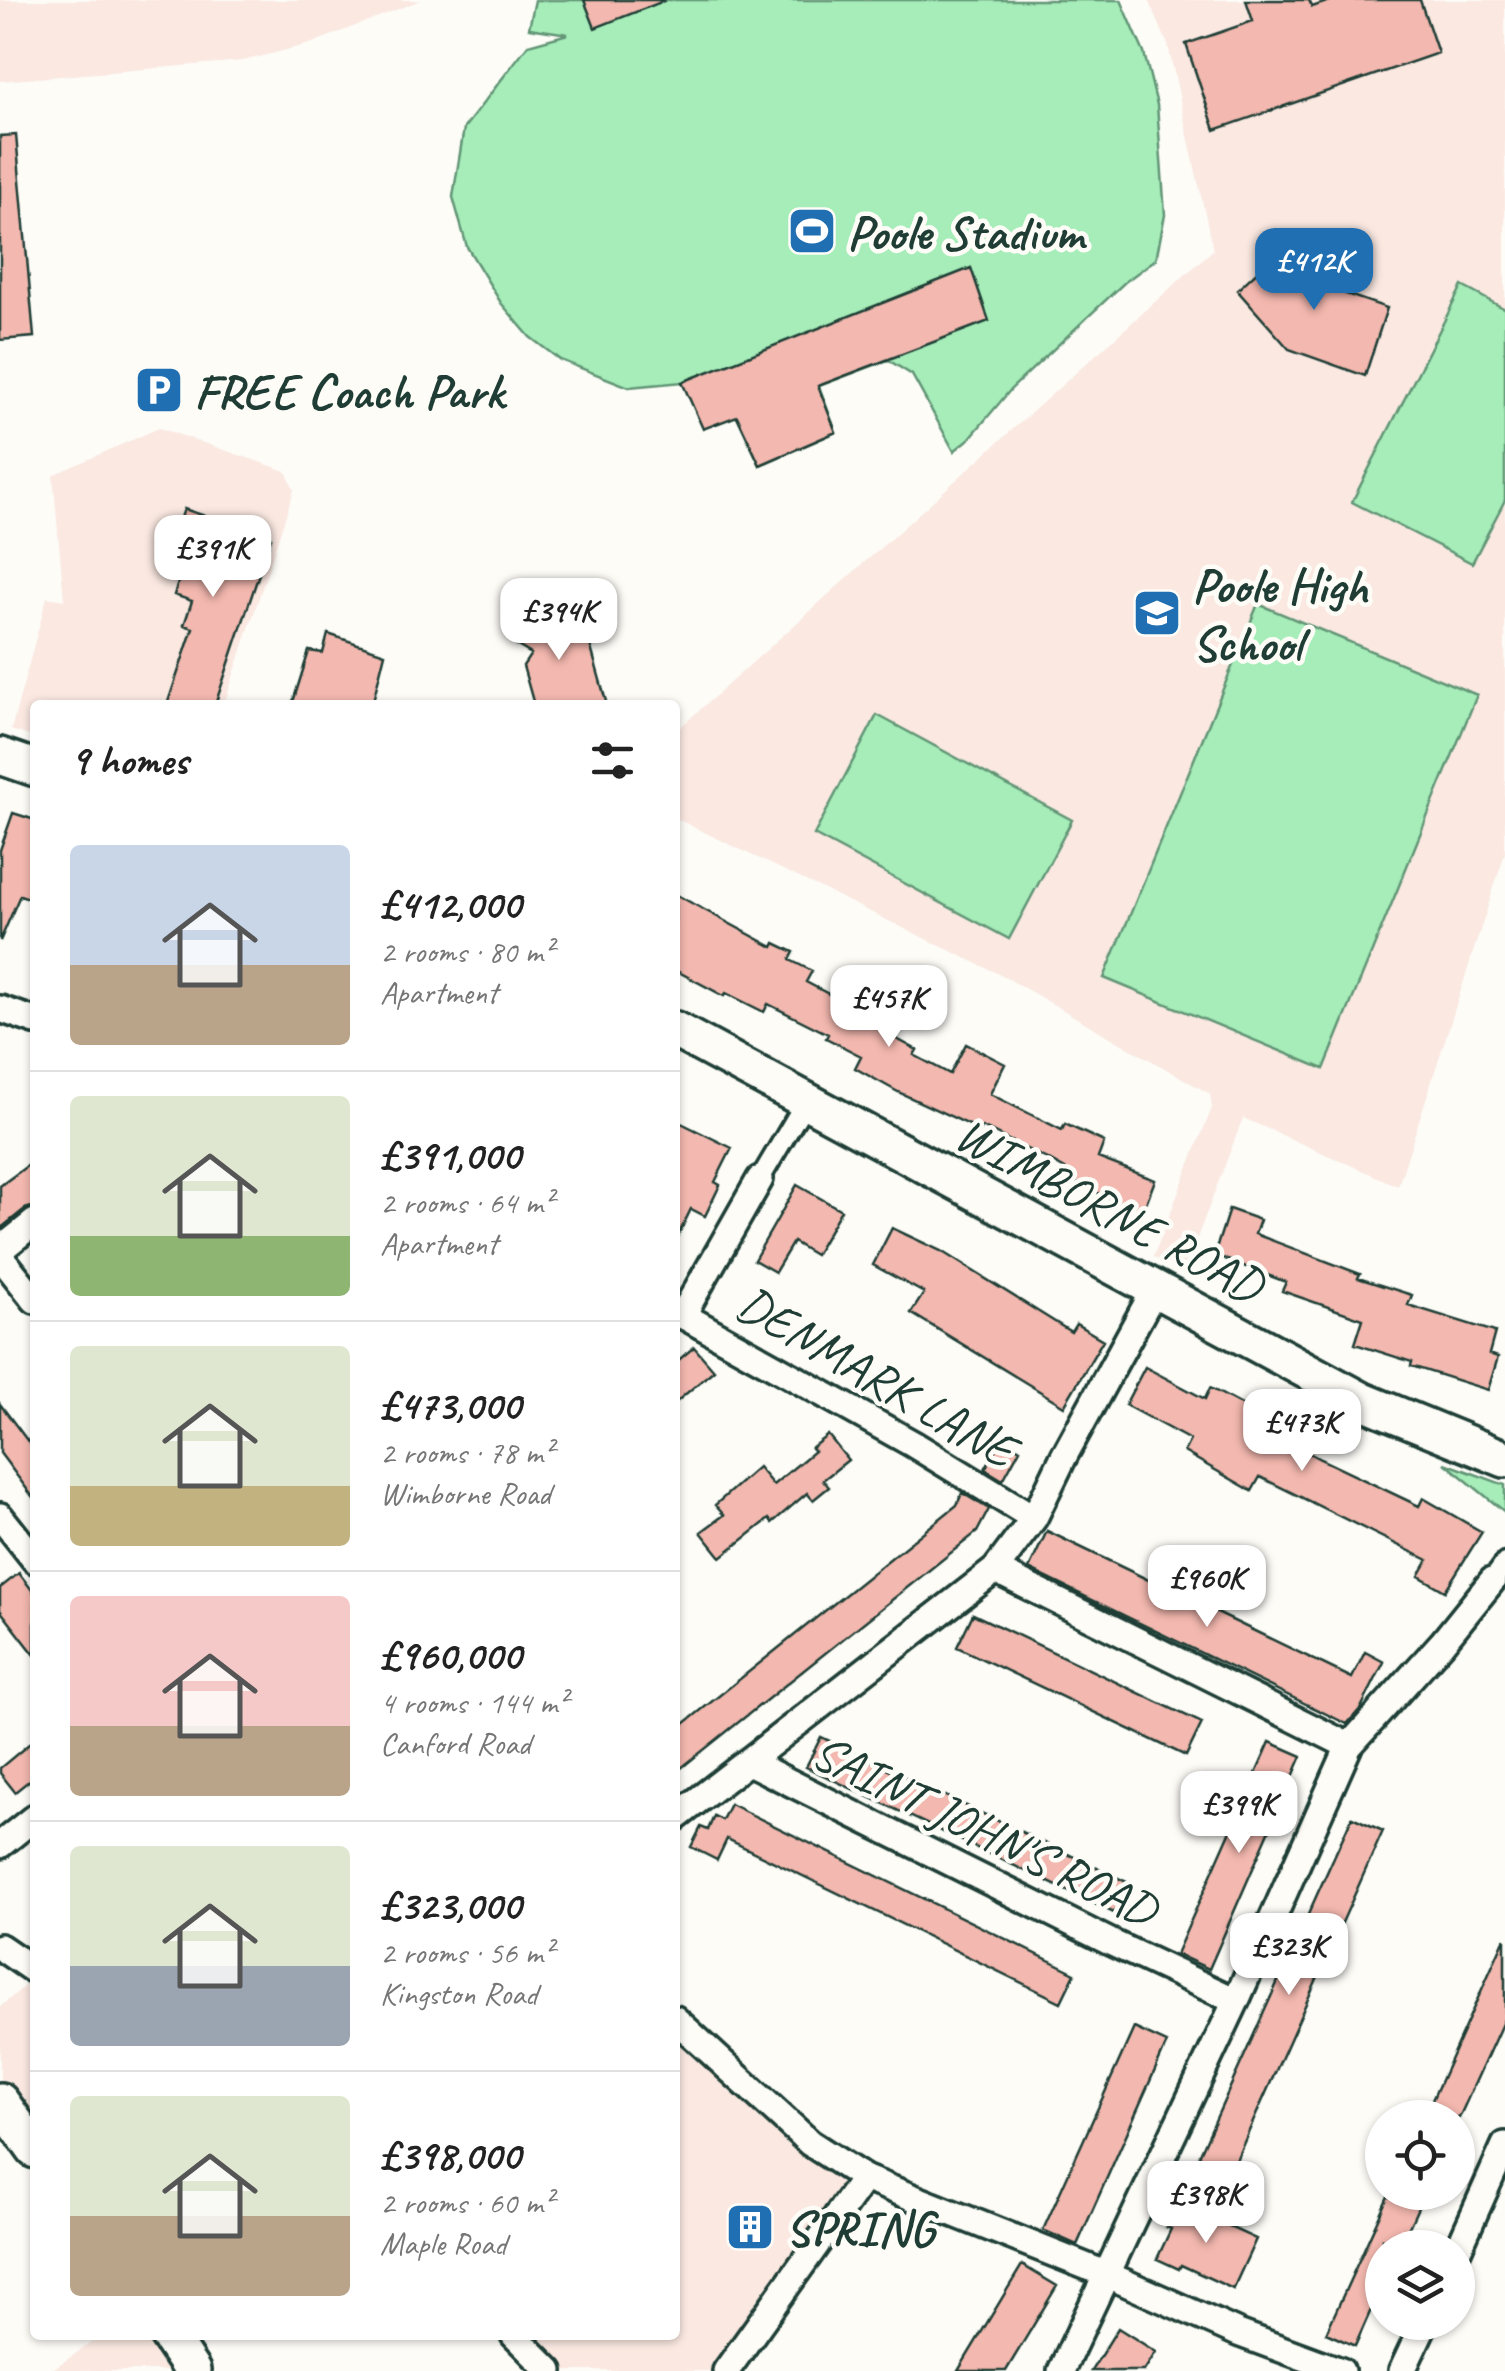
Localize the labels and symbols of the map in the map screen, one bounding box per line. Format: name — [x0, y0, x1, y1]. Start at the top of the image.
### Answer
place label: Poole Stadium — [847, 201, 1088, 264]
sports icon: Poole Stadium — [786, 205, 838, 257]
pin: £412K — [1244, 228, 1384, 313]
place label: FREE Coach Park — [194, 360, 508, 423]
parking icon: FREE Coach Park — [133, 364, 185, 416]
pin: £391K — [143, 515, 283, 600]
place label: Poole High School — [1192, 554, 1368, 675]
pin: £394K — [489, 578, 629, 663]
school or university icon: Poole High School — [1131, 587, 1183, 639]
pin: £457K — [819, 965, 959, 1050]
street label: WIMBORNE ROAD — [945, 1102, 1277, 1319]
street label: DENMARK LANE — [726, 1271, 1031, 1484]
pin: £473K — [1232, 1389, 1372, 1474]
pin: £960K — [1137, 1545, 1277, 1630]
street label: SAINT JOHN'S ROAD — [802, 1720, 1170, 1943]
pin: £399K — [1169, 1771, 1309, 1856]
pin: £323K — [1219, 1913, 1359, 1998]
pin: £398K — [1136, 2161, 1276, 2246]
place label: SPRING — [785, 2197, 940, 2260]
building icon: SPRING — [724, 2201, 776, 2253]

